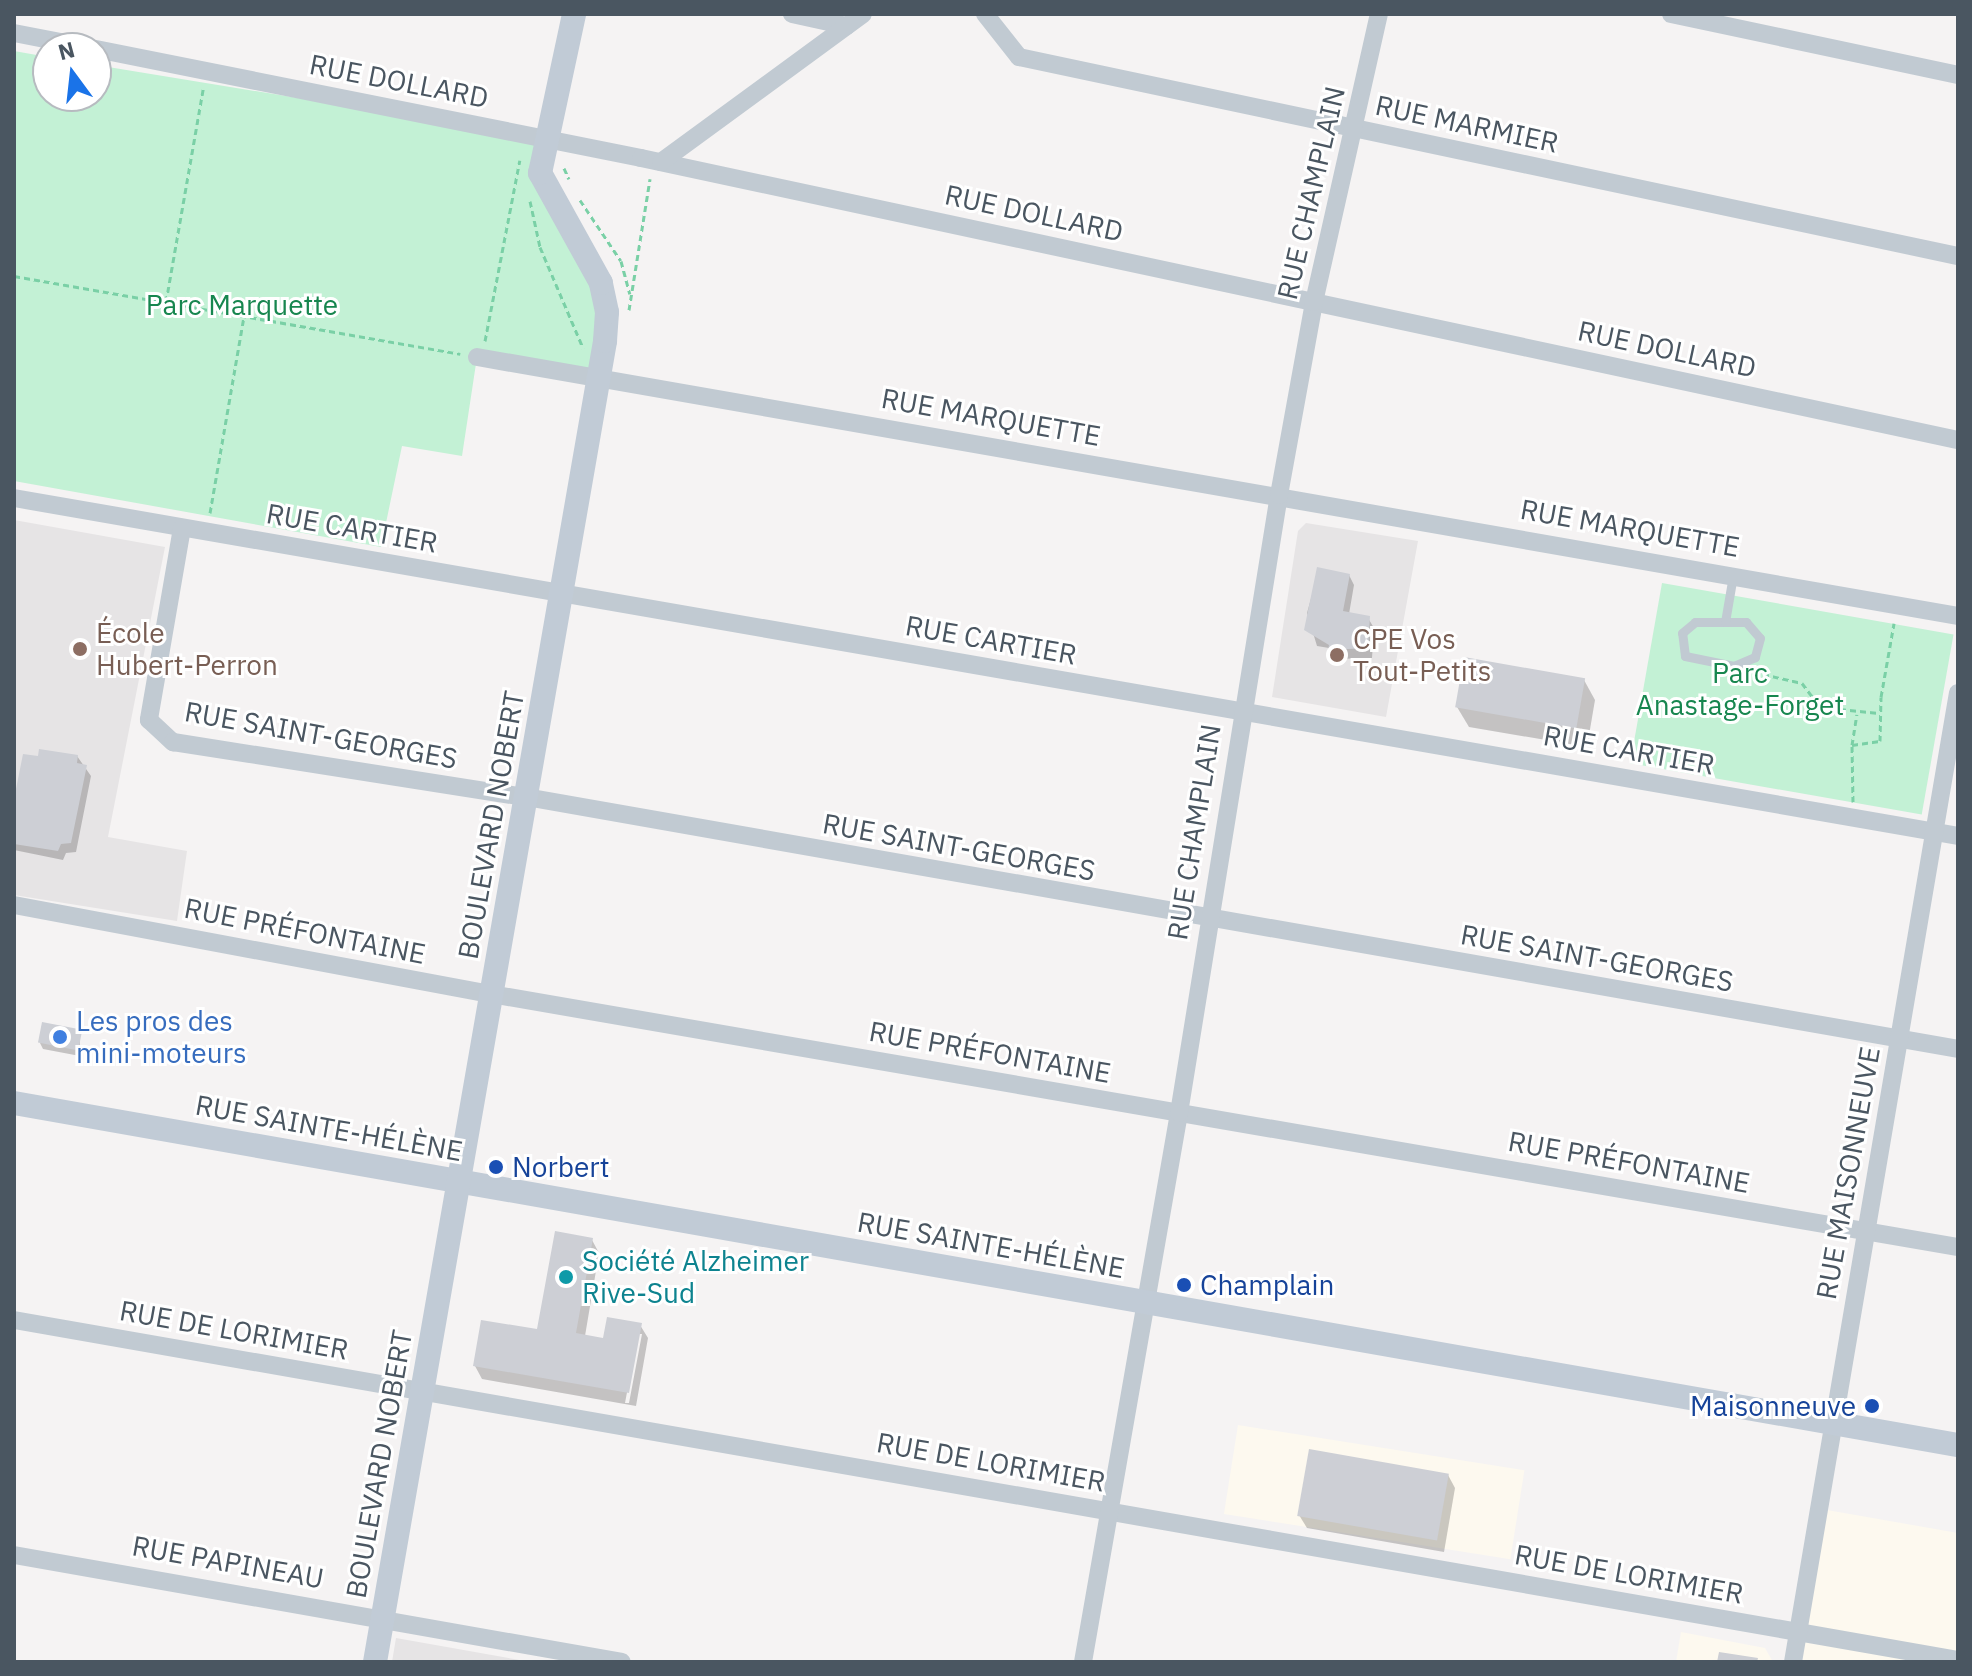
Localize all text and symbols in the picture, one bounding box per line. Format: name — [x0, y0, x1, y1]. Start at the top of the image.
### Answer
north arrow — [32, 32, 112, 112]
text: N — [55, 34, 78, 66]
street label: RUE DOLLARD — [307, 47, 491, 115]
street label: RUE CHAMPLAIN — [1270, 83, 1352, 303]
street label: RUE MARMIER — [1372, 88, 1562, 160]
street label: RUE DOLLARD — [942, 178, 1126, 248]
park label: Parc Marquette — [146, 288, 338, 322]
street label: RUE DOLLARD — [1575, 314, 1759, 384]
street label: RUE MARQUETTE — [879, 381, 1103, 453]
street label: RUE MARQUETTE — [1518, 492, 1742, 564]
street label: RUE CARTIER — [264, 496, 440, 560]
street label: RUE CARTIER — [903, 608, 1079, 672]
place label: École Hubert-Perron — [96, 616, 278, 682]
place label: CPE Vos Tout-Petits — [1353, 622, 1491, 688]
marker: École Hubert-Perron — [71, 640, 89, 658]
marker: CPE Vos Tout-Petits — [1328, 646, 1346, 664]
park label: Parc Anastage-Forget — [1636, 656, 1844, 722]
street label: BOULEVARD NOBERT — [451, 688, 531, 962]
street label: RUE SAINT-GEORGES — [182, 694, 460, 776]
street label: RUE CARTIER — [1541, 718, 1717, 782]
street label: RUE CHAMPLAIN — [1160, 722, 1228, 942]
street label: RUE SAINT-GEORGES — [820, 806, 1098, 888]
street label: RUE PRÉFONTAINE — [182, 891, 428, 971]
street label: RUE SAINT-GEORGES — [1458, 917, 1736, 999]
place label: Les pros des mini-moteurs — [76, 1004, 247, 1070]
street label: RUE PRÉFONTAINE — [866, 1014, 1114, 1090]
marker: Les pros des mini-moteurs — [51, 1028, 69, 1046]
street label: RUE MAISONNEUVE — [1809, 1044, 1887, 1302]
street label: RUE SAINTE-HÉLÈNE — [193, 1088, 465, 1168]
street label: RUE PRÉFONTAINE — [1505, 1124, 1753, 1200]
place label: Norbert — [512, 1150, 610, 1184]
marker: Norbert — [487, 1158, 505, 1176]
street label: RUE SAINTE-HÉLÈNE — [855, 1205, 1127, 1285]
place label: Société Alzheimer Rive-Sud — [582, 1244, 809, 1310]
marker: Société Alzheimer Rive-Sud — [557, 1268, 575, 1286]
place label: Champlain — [1200, 1268, 1334, 1302]
marker: Champlain — [1175, 1276, 1193, 1294]
street label: RUE DE LORIMIER — [117, 1293, 351, 1367]
street label: BOULEVARD NOBERT — [339, 1327, 419, 1601]
place label: Maisonneuve — [1690, 1389, 1856, 1423]
marker: Maisonneuve — [1863, 1397, 1881, 1415]
street label: RUE DE LORIMIER — [874, 1425, 1108, 1499]
street label: RUE PAPINEAU — [130, 1529, 326, 1595]
street label: RUE DE LORIMIER — [1512, 1537, 1746, 1611]

